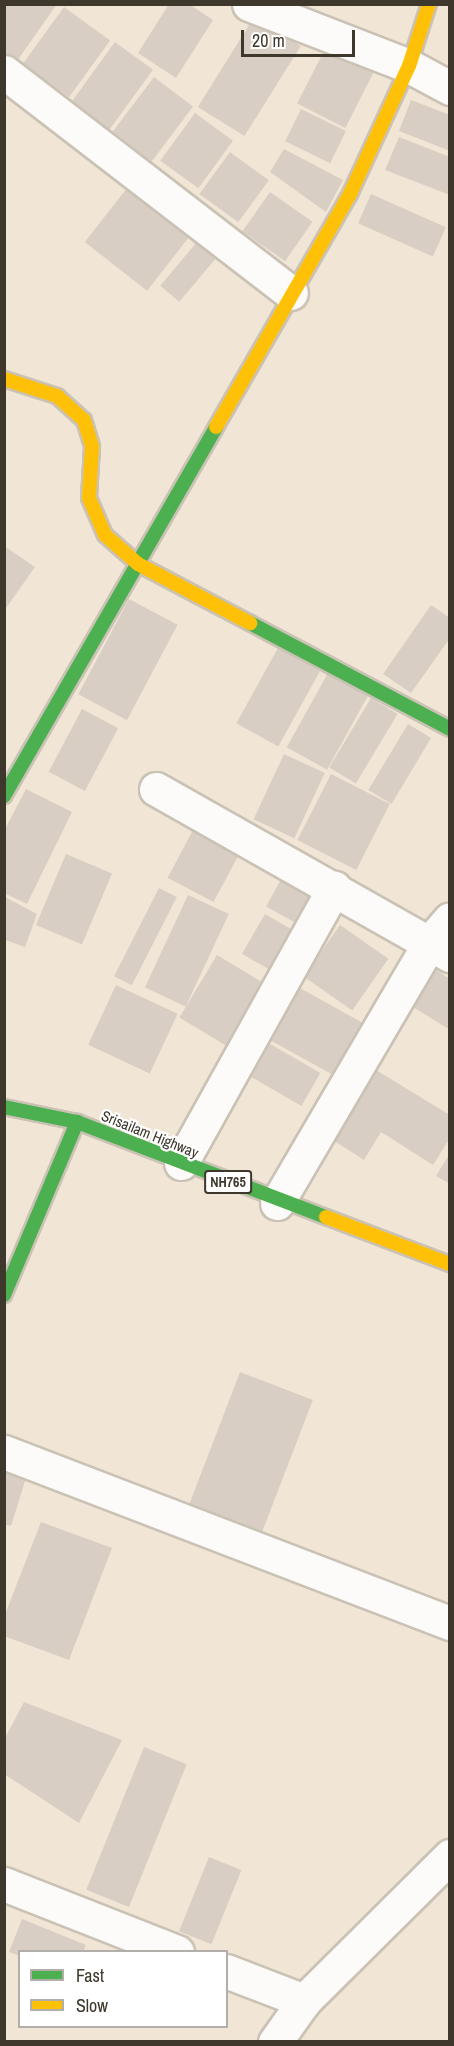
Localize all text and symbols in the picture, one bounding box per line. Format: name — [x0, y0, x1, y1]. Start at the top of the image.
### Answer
scale bar — [244, 18, 358, 56]
text: 20 m — [252, 28, 285, 53]
street label: Srisailam Highway — [99, 1106, 201, 1162]
road number: NH765 — [204, 1171, 252, 1193]
legend — [18, 1950, 228, 2028]
text: Fast — [76, 1963, 104, 1988]
text: Slow — [76, 1993, 108, 2018]

